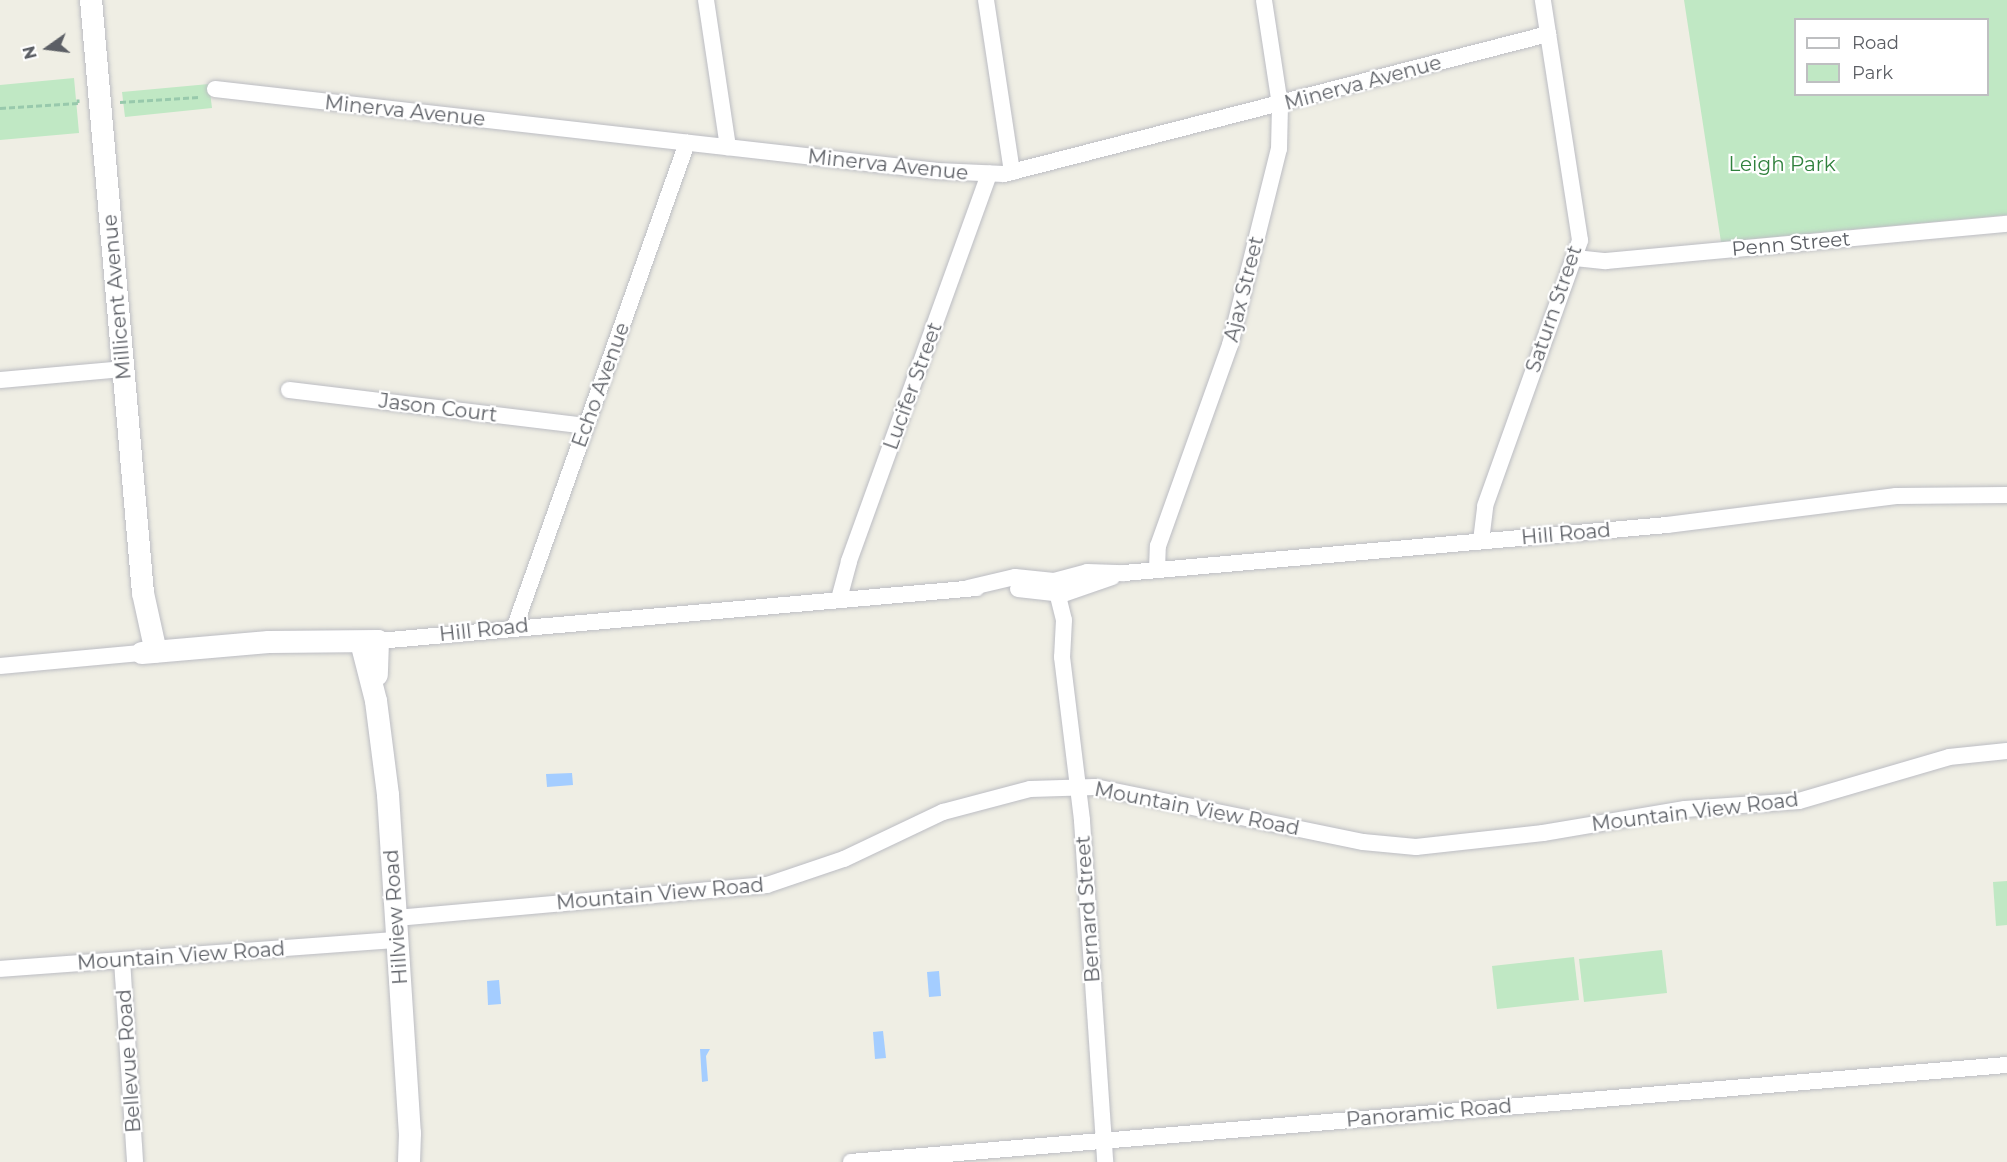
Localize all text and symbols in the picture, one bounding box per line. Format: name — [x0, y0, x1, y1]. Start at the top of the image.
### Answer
north arrow — [18, 18, 78, 78]
legend — [1794, 18, 1989, 96]
text: Road — [1852, 32, 1899, 54]
text: N — [19, 44, 41, 61]
street label: Minerva Avenue — [1282, 51, 1444, 115]
text: Park — [1852, 62, 1893, 84]
street label: Minerva Avenue — [324, 91, 486, 131]
street label: Minerva Avenue — [807, 145, 969, 185]
park label: Leigh Park — [1728, 152, 1836, 176]
street label: Millicent Avenue — [98, 213, 136, 381]
street label: Penn Street — [1731, 227, 1851, 261]
street label: Ajax Street — [1219, 234, 1269, 344]
street label: Saturn Street — [1521, 242, 1587, 376]
street label: Echo Avenue — [567, 319, 635, 451]
street label: Lucifer Street — [879, 319, 947, 453]
street label: Jason Court — [377, 389, 499, 427]
street label: Hill Road — [1520, 518, 1612, 550]
street label: Hill Road — [438, 613, 530, 647]
street label: Mountain View Road — [1093, 777, 1301, 841]
street label: Mountain View Road — [1590, 787, 1800, 837]
street label: Bernard Street — [1071, 835, 1105, 983]
street label: Hillview Road — [379, 849, 413, 985]
street label: Mountain View Road — [555, 873, 765, 915]
street label: Mountain View Road — [76, 937, 286, 975]
street label: Bellevue Road — [112, 988, 146, 1134]
street label: Panoramic Road — [1345, 1094, 1513, 1132]

